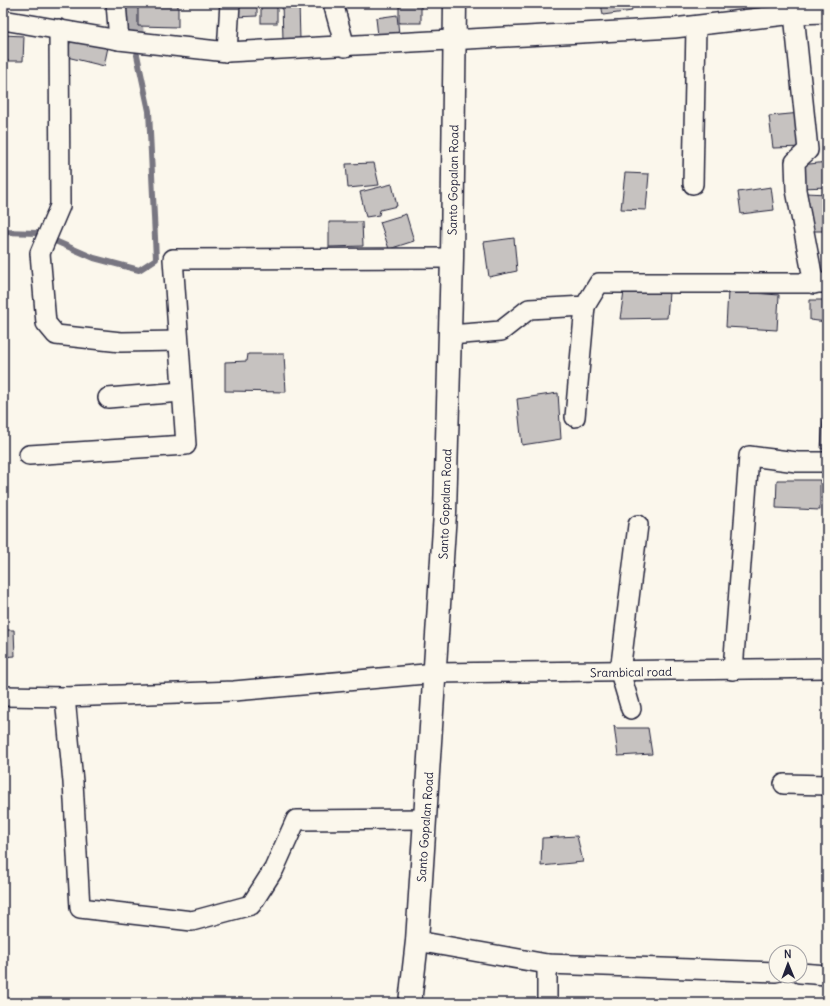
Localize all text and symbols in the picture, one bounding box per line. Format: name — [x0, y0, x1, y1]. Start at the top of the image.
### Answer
street label: Santo Gopalan Road — [445, 125, 461, 235]
street label: Santo Gopalan Road — [436, 448, 454, 560]
street label: Srambical road — [590, 664, 672, 680]
street label: Santo Gopalan Road — [414, 771, 436, 883]
north arrow — [768, 944, 808, 984]
text: N — [784, 947, 792, 961]

